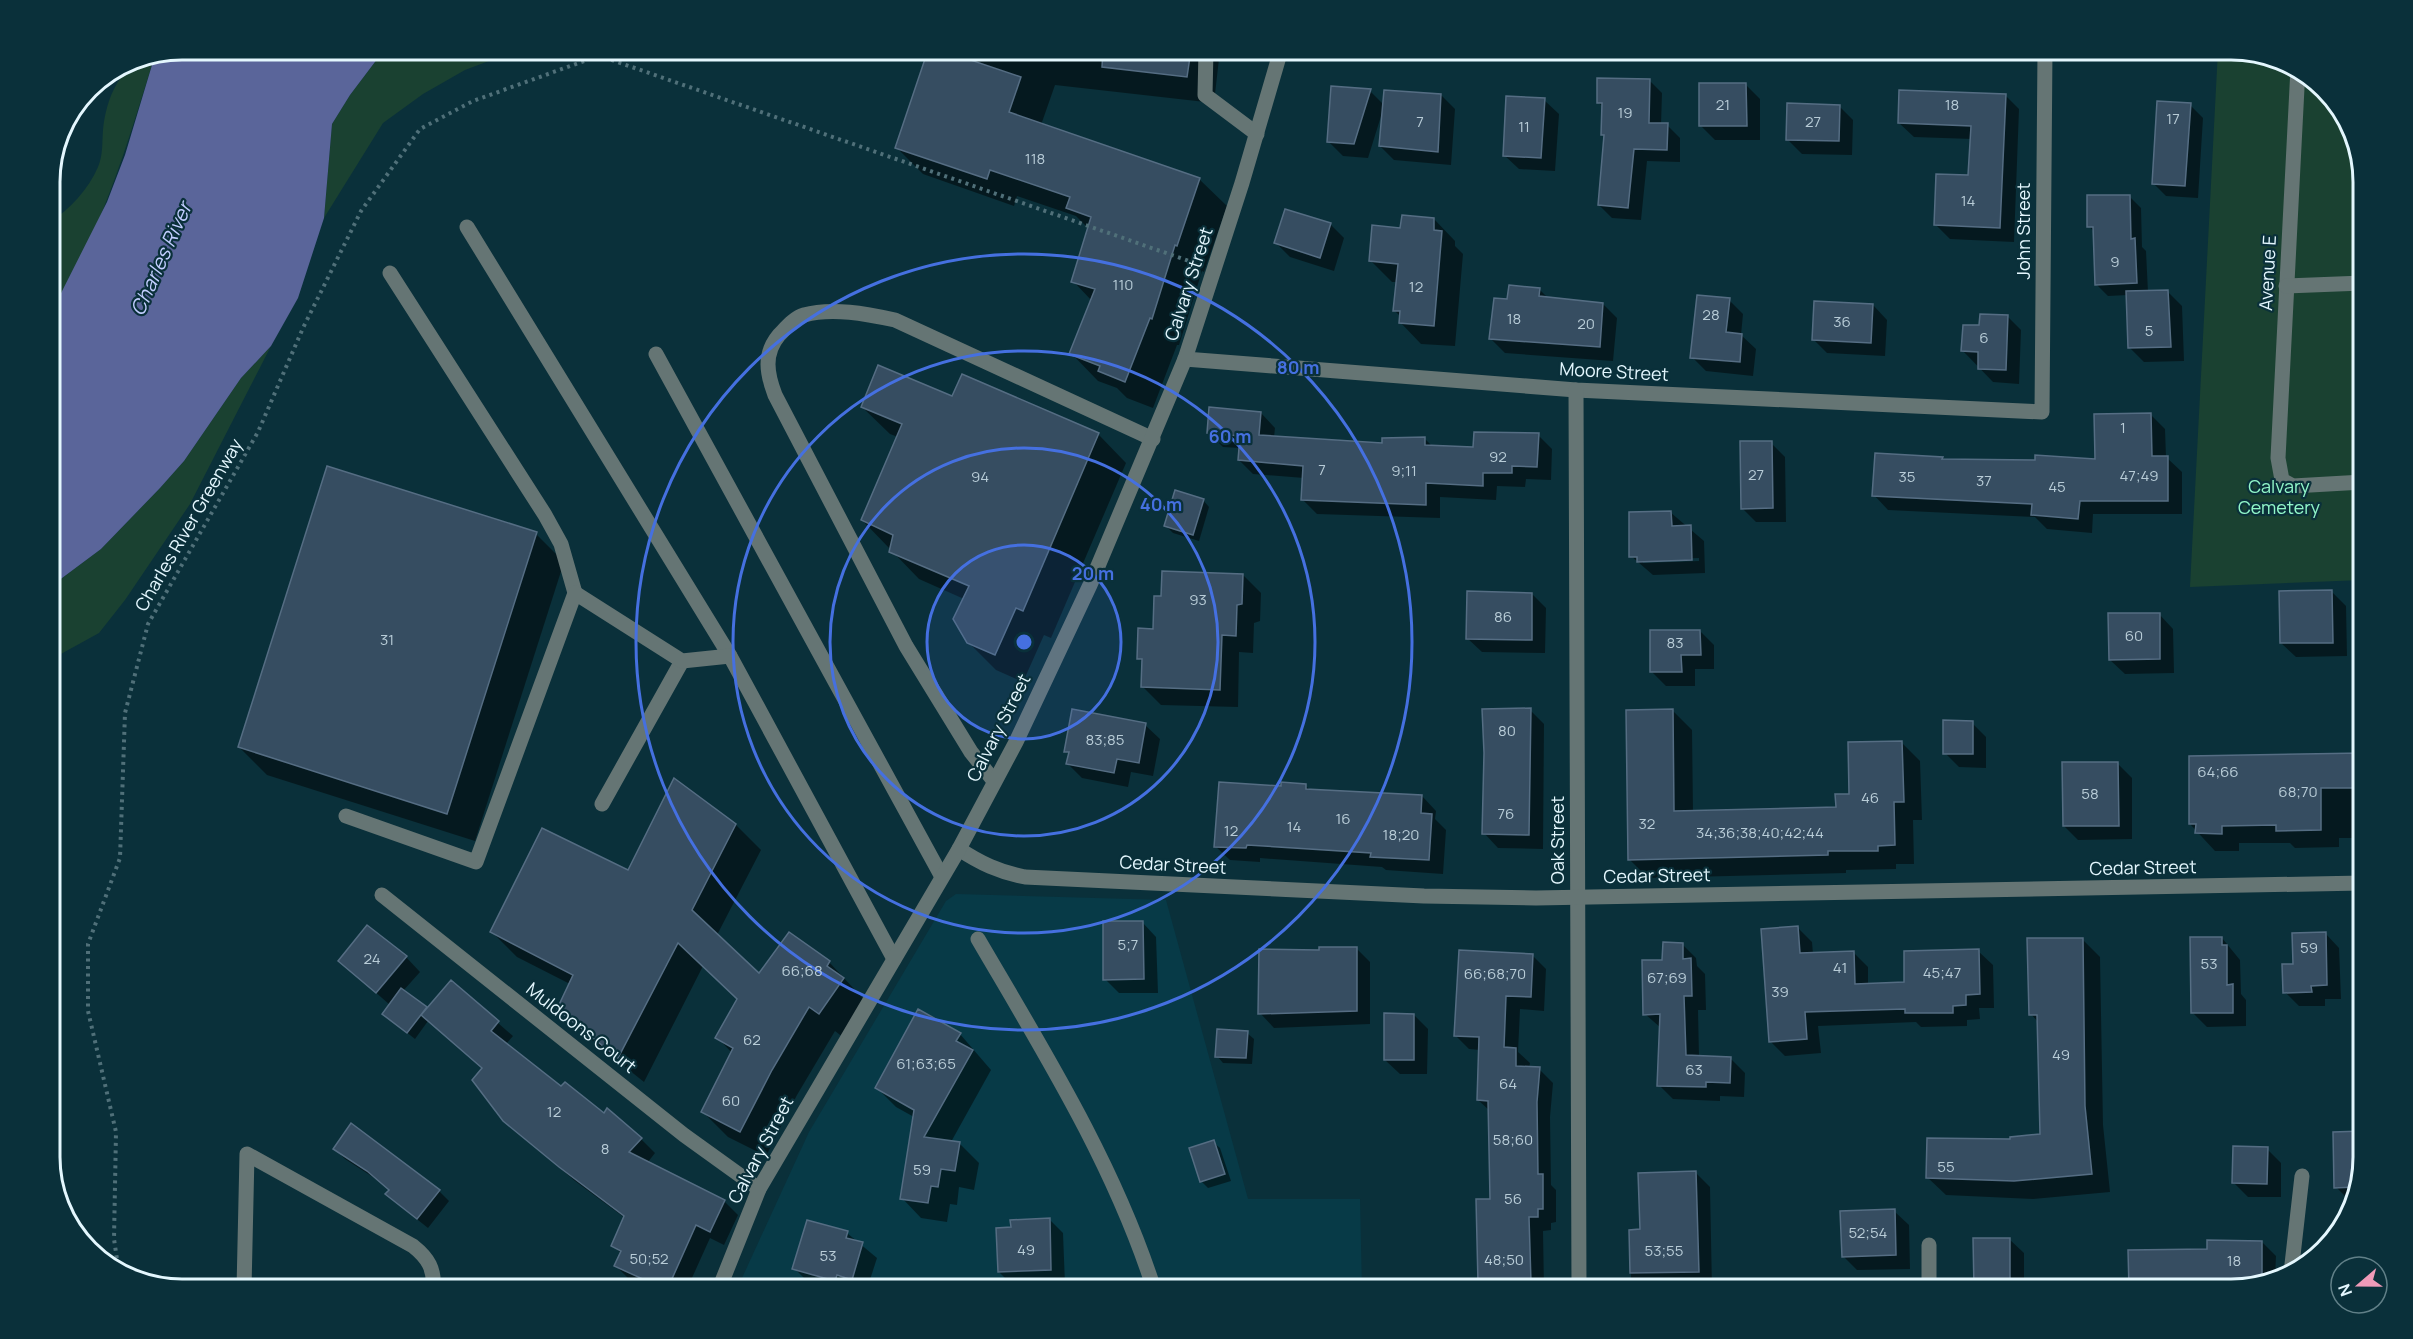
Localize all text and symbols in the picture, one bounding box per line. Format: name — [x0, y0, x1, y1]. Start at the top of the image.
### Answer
house number: 21 — [1716, 94, 1730, 115]
house number: 18 — [1945, 94, 1959, 115]
house number: 19 — [1617, 102, 1633, 123]
house number: 17 — [2166, 108, 2180, 129]
house number: 7 — [1416, 111, 1424, 132]
house number: 27 — [1805, 111, 1821, 132]
house number: 11 — [1518, 116, 1530, 137]
house number: 118 — [1025, 148, 1045, 169]
street label: John Street — [2011, 183, 2035, 279]
house number: 14 — [1961, 190, 1975, 211]
water label: Charles River — [124, 195, 199, 320]
street label: Calvary Street — [1158, 224, 1218, 344]
street label: Avenue E — [2253, 235, 2281, 311]
house number: 9 — [2110, 251, 2120, 272]
house number: 110 — [1113, 274, 1133, 295]
house number: 12 — [1409, 276, 1423, 297]
house number: 28 — [1702, 304, 1720, 325]
house number: 18 — [1507, 308, 1521, 329]
house number: 36 — [1833, 311, 1851, 332]
house number: 20 — [1577, 313, 1595, 334]
house number: 5 — [2145, 320, 2153, 341]
house number: 6 — [1979, 327, 1989, 348]
text: 80 m — [1277, 355, 1319, 379]
street label: Moore Street — [1559, 356, 1669, 386]
house number: 1 — [2120, 417, 2126, 438]
text: 60 m — [1209, 424, 1251, 448]
street label: Charles River Greenway — [129, 433, 248, 615]
house number: 92 — [1489, 446, 1507, 467]
house number: 7 — [1318, 459, 1326, 480]
house number: 9;11 — [1391, 460, 1417, 481]
house number: 27 — [1748, 464, 1764, 485]
house number: 47;49 — [2120, 465, 2158, 486]
house number: 94 — [971, 466, 989, 487]
house number: 35 — [1899, 466, 1915, 487]
house number: 37 — [1976, 470, 1992, 491]
park label: Calvary Cemetery — [2238, 474, 2321, 519]
house number: 45 — [2048, 476, 2066, 497]
text: 40 m — [1140, 492, 1182, 516]
text: 20 m — [1072, 561, 1114, 585]
house number: 93 — [1189, 589, 1207, 610]
house number: 86 — [1494, 606, 1512, 627]
house number: 60 — [2125, 625, 2143, 646]
house number: 31 — [380, 629, 394, 650]
centre of rings — [1014, 632, 1034, 652]
house number: 83 — [1666, 632, 1684, 653]
street label: Calvary Street — [961, 670, 1036, 786]
house number: 80 — [1498, 720, 1516, 741]
house number: 83;85 — [1086, 729, 1124, 750]
house number: 64;66 — [2197, 761, 2239, 782]
house number: 68;70 — [2278, 781, 2318, 802]
house number: 58 — [2081, 783, 2099, 804]
house number: 46 — [1861, 787, 1879, 808]
street label: Oak Street — [1545, 796, 1569, 884]
house number: 76 — [1498, 803, 1514, 824]
house number: 16 — [1335, 808, 1351, 829]
house number: 32 — [1639, 813, 1655, 834]
house number: 14 — [1287, 816, 1301, 837]
house number: 12 — [1224, 820, 1238, 841]
house number: 34;36;38;40;42;44 — [1696, 822, 1824, 843]
house number: 18;20 — [1383, 824, 1419, 845]
street label: Cedar Street — [1119, 849, 1227, 879]
street label: Cedar Street — [2089, 854, 2197, 880]
street label: Cedar Street — [1603, 862, 1711, 888]
house number: 5;7 — [1118, 934, 1138, 955]
house number: 59 — [2300, 937, 2318, 958]
house number: 24 — [363, 948, 381, 969]
house number: 53 — [2201, 953, 2217, 974]
house number: 41 — [1833, 957, 1847, 978]
house number: 66;68 — [781, 960, 823, 981]
house number: 45;47 — [1923, 962, 1961, 983]
house number: 66;68;70 — [1464, 963, 1526, 984]
house number: 67;69 — [1647, 967, 1687, 988]
street label: Muldoons Court — [522, 977, 642, 1078]
house number: 39 — [1771, 981, 1789, 1002]
house number: 62 — [743, 1029, 761, 1050]
house number: 49 — [2052, 1044, 2070, 1065]
house number: 61;63;65 — [896, 1053, 956, 1074]
house number: 63 — [1685, 1059, 1703, 1080]
house number: 64 — [1499, 1073, 1517, 1094]
house number: 60 — [722, 1090, 740, 1111]
street label: Calvary Street — [722, 1092, 798, 1207]
house number: 12 — [547, 1101, 561, 1122]
house number: 58;60 — [1493, 1129, 1533, 1150]
house number: 8 — [601, 1138, 609, 1159]
house number: 55 — [1937, 1156, 1955, 1177]
house number: 59 — [913, 1159, 931, 1180]
house number: 56 — [1504, 1188, 1522, 1209]
house number: 52;54 — [1849, 1222, 1888, 1243]
house number: 49 — [1017, 1239, 1035, 1260]
house number: 53;55 — [1645, 1240, 1683, 1261]
house number: 53 — [820, 1245, 836, 1266]
house number: 50;52 — [629, 1248, 669, 1269]
house number: 48;50 — [1484, 1249, 1524, 1270]
house number: 18 — [2227, 1250, 2241, 1271]
north arrow — [2329, 1255, 2389, 1315]
text: N — [2333, 1281, 2357, 1299]

